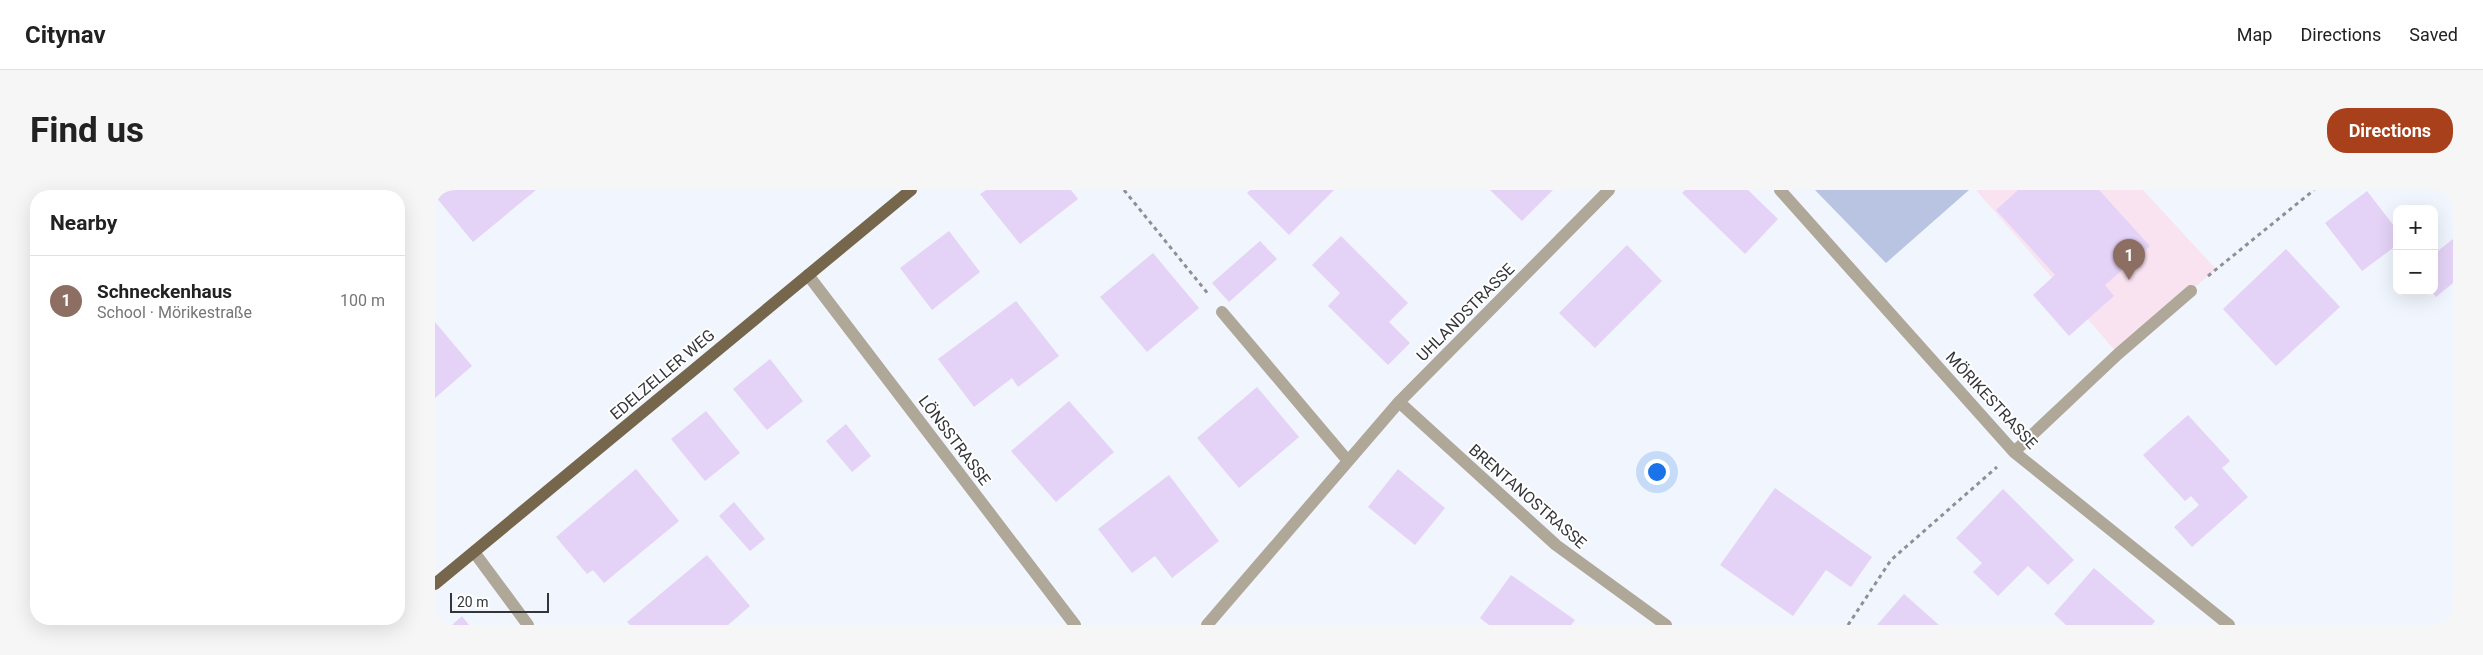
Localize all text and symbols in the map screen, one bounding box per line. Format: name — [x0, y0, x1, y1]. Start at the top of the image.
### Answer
text: Citynav — [25, 21, 106, 49]
text: Map — [2237, 24, 2272, 45]
text: Directions — [2300, 24, 2381, 45]
text: Saved — [2409, 24, 2458, 45]
button: Directions — [2327, 108, 2453, 153]
text: Find us — [30, 110, 144, 151]
map controls — [2393, 205, 2438, 295]
button: + — [2393, 205, 2438, 250]
text: Nearby — [50, 211, 117, 235]
pin: 1 — [2113, 239, 2145, 280]
button: − — [2393, 250, 2438, 295]
street label: UHLANDSTRASSE — [1413, 260, 1518, 365]
text: Schneckenhaus — [97, 280, 232, 303]
text: 1 — [61, 291, 71, 310]
text: 100 m — [340, 291, 385, 310]
text: School · Mörikestraße — [97, 303, 252, 322]
street label: EDELZELLER WEG — [606, 325, 718, 424]
street label: MÖRIKESTRASSE — [1942, 348, 2041, 453]
street label: LÖNSSTRASSE — [915, 392, 995, 489]
street label: BRENTANOSTRASSE — [1465, 440, 1590, 553]
your location — [1644, 459, 1670, 485]
scale bar — [450, 590, 549, 613]
text: 20 m — [457, 594, 489, 610]

